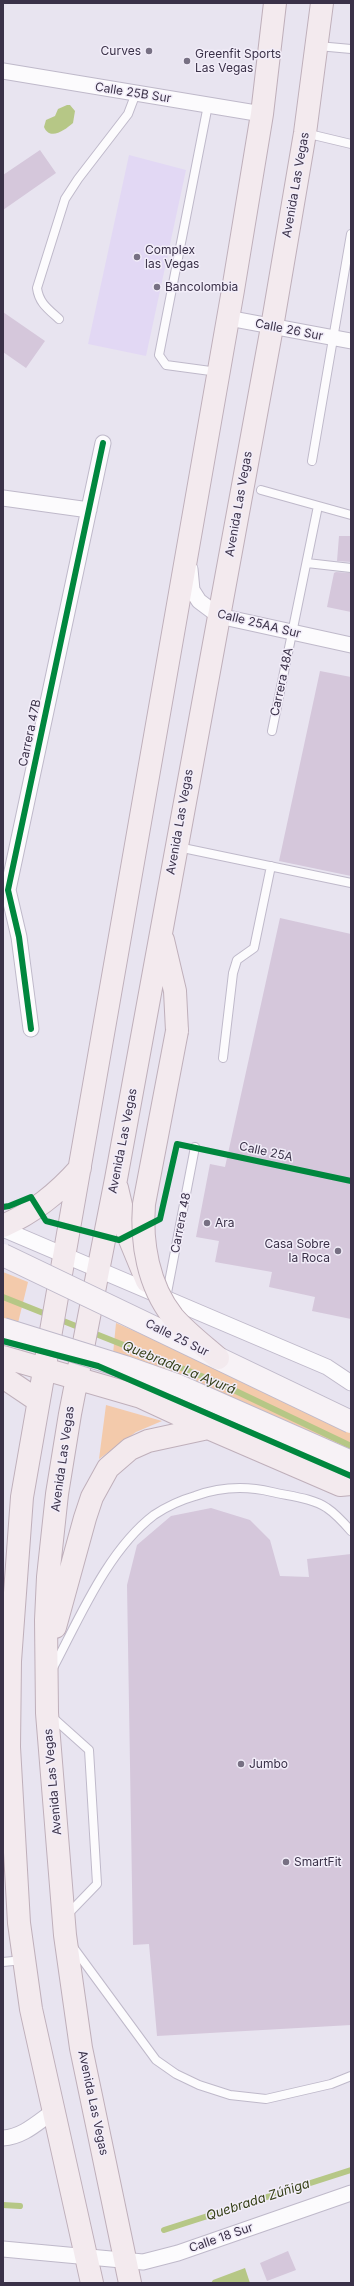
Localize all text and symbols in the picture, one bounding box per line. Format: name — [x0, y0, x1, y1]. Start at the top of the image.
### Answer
place label: Curves — [101, 44, 141, 58]
marker: Curves — [144, 46, 154, 56]
place label: Greenfit Sports Las Vegas — [195, 47, 281, 75]
marker: Greenfit Sports Las Vegas — [182, 56, 192, 66]
street label: Calle 25B Sur — [94, 80, 172, 106]
street label: Avenida Las Vegas — [280, 131, 312, 239]
place label: Complex las Vegas — [145, 243, 199, 271]
marker: Complex las Vegas — [132, 252, 142, 262]
place label: Bancolombia — [165, 280, 238, 294]
marker: Bancolombia — [152, 282, 162, 292]
street label: Calle 26 Sur — [254, 316, 324, 344]
street label: Avenida Las Vegas — [223, 450, 255, 558]
street label: Calle 25AA Sur — [216, 607, 302, 641]
street label: Carrera 48A — [268, 646, 296, 718]
street label: Carrera 47B — [16, 698, 44, 768]
street label: Avenida Las Vegas — [164, 768, 196, 876]
street label: Avenida Las Vegas — [106, 1087, 140, 1195]
street label: Calle 25A — [238, 1139, 294, 1165]
street label: Carrera 48 — [168, 1192, 194, 1254]
place label: Ara — [215, 1216, 235, 1230]
marker: Ara — [202, 1218, 212, 1228]
place label: Casa Sobre la Roca — [264, 1237, 330, 1265]
marker: Casa Sobre la Roca — [333, 1246, 343, 1256]
street label: Calle 25 Sur — [143, 1316, 211, 1360]
water label: Quebrada La Ayurá — [120, 1338, 238, 1398]
street label: Avenida Las Vegas — [48, 1405, 78, 1513]
street label: Avenida Las Vegas — [41, 1728, 65, 1836]
place label: Jumbo — [249, 1757, 288, 1771]
marker: Jumbo — [236, 1759, 246, 1769]
place label: SmartFit — [294, 1855, 341, 1869]
marker: SmartFit — [281, 1857, 291, 1867]
street label: Avenida Las Vegas — [75, 2049, 111, 2157]
water label: Quebrada Zúñiga — [204, 2176, 312, 2224]
street label: Calle 18 Sur — [187, 2220, 255, 2256]

